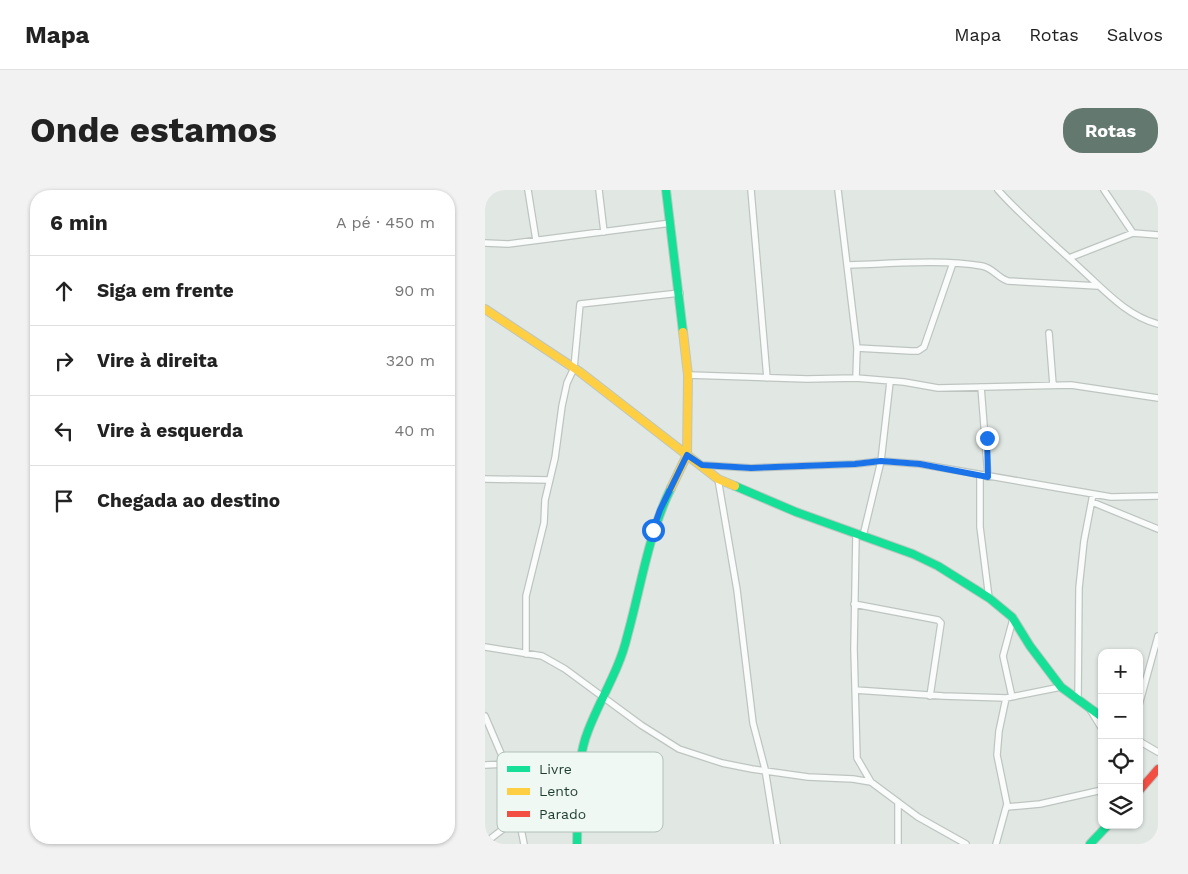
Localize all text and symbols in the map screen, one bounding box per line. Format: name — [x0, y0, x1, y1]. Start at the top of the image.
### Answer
text: Mapa — [25, 21, 90, 49]
text: Mapa — [954, 24, 1001, 45]
text: Rotas — [1029, 24, 1079, 45]
text: Salvos — [1107, 24, 1163, 45]
button: Rotas — [1063, 108, 1158, 153]
text: Onde estamos — [30, 109, 277, 151]
text: 6 min — [50, 210, 108, 235]
text: A pé · 450 m — [336, 213, 435, 232]
icon: ahead — [50, 277, 78, 305]
text: Siga em frente — [97, 279, 234, 302]
text: 90 m — [394, 281, 435, 300]
icon: right — [50, 347, 78, 375]
text: Vire à direita — [97, 349, 218, 372]
text: 320 m — [386, 351, 435, 370]
icon: left — [50, 417, 78, 445]
text: Vire à esquerda — [97, 419, 243, 442]
text: 40 m — [395, 421, 435, 440]
route end — [976, 427, 999, 450]
icon: arrive — [50, 487, 78, 515]
text: Chegada ao destino — [97, 489, 280, 512]
route start — [642, 519, 665, 542]
map controls — [1098, 649, 1143, 829]
button: + — [1098, 649, 1143, 694]
button: − — [1098, 694, 1143, 739]
button: locate — [1098, 739, 1143, 784]
legend — [497, 752, 663, 832]
text: Livre — [539, 761, 572, 777]
text: Lento — [539, 783, 578, 799]
button: layers — [1098, 784, 1143, 829]
text: Parado — [539, 806, 586, 822]

